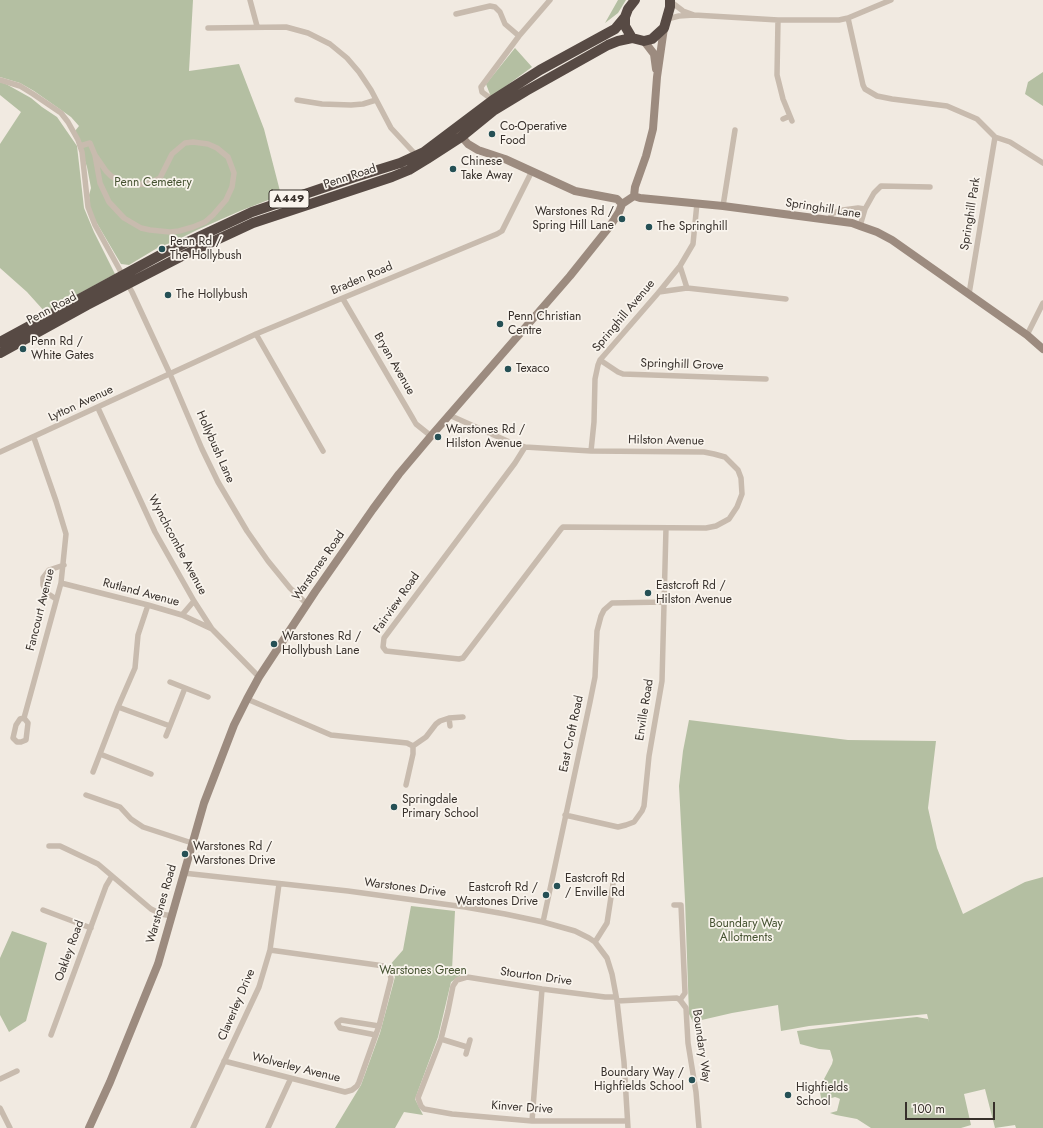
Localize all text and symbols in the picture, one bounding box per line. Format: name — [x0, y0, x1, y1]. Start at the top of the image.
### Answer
place label: Co-Operative Food — [500, 120, 567, 148]
marker: Co-Operative Food — [487, 129, 497, 139]
place label: Chinese Take Away — [461, 155, 513, 183]
street label: Penn Road — [322, 162, 378, 192]
marker: Chinese Take Away — [448, 164, 458, 174]
park label: Penn Cemetery — [114, 176, 192, 190]
street label: Springhill Park — [958, 176, 984, 252]
road number: A449 — [269, 190, 309, 208]
street label: Springhill Lane — [784, 196, 862, 222]
place label: Warstones Rd / Spring Hill Lane — [532, 205, 614, 233]
marker: Warstones Rd / Spring Hill Lane — [617, 214, 627, 224]
place label: The Springhill — [657, 220, 727, 234]
marker: The Springhill — [644, 222, 654, 232]
place label: Penn Rd / The Hollybush — [170, 235, 242, 263]
marker: Penn Rd / The Hollybush — [157, 244, 167, 254]
street label: Braden Road — [329, 260, 395, 298]
street label: Springhill Avenue — [590, 277, 658, 355]
place label: The Hollybush — [176, 288, 248, 302]
street label: Penn Road — [25, 290, 79, 328]
marker: The Hollybush — [163, 290, 173, 300]
place label: Penn Christian Centre — [508, 310, 581, 338]
marker: Penn Christian Centre — [495, 319, 505, 329]
street label: Bryan Avenue — [370, 330, 418, 398]
place label: Penn Rd / White Gates — [31, 335, 94, 363]
marker: Penn Rd / White Gates — [18, 344, 28, 354]
street label: Springhill Grove — [640, 356, 724, 374]
place label: Texaco — [516, 362, 549, 376]
marker: Texaco — [503, 364, 513, 374]
street label: Lytton Avenue — [46, 383, 116, 425]
street label: Hollybush Lane — [193, 409, 237, 485]
place label: Warstones Rd / Hilston Avenue — [446, 423, 525, 451]
marker: Warstones Rd / Hilston Avenue — [433, 432, 443, 442]
street label: Hilston Avenue — [628, 433, 704, 449]
street label: Wynchcombe Avenue — [145, 493, 209, 597]
street label: Warstones Road — [290, 528, 348, 604]
street label: Fancourt Avenue — [24, 567, 58, 653]
street label: Fairview Road — [371, 570, 423, 636]
street label: Rutland Avenue — [101, 576, 181, 610]
place label: Eastcroft Rd / Hilston Avenue — [656, 579, 732, 607]
marker: Eastcroft Rd / Hilston Avenue — [643, 588, 653, 598]
place label: Warstones Rd / Hollybush Lane — [282, 630, 361, 658]
marker: Warstones Rd / Hollybush Lane — [269, 639, 279, 649]
street label: Enville Road — [633, 678, 657, 742]
street label: East Croft Road — [557, 694, 587, 774]
place label: Springdale Primary School — [402, 793, 479, 821]
marker: Springdale Primary School — [389, 802, 399, 812]
place label: Warstones Rd / Warstones Drive — [193, 840, 275, 868]
marker: Warstones Rd / Warstones Drive — [180, 849, 190, 859]
street label: Warstones Road — [144, 863, 180, 945]
place label: Eastcroft Rd / Enville Rd — [565, 872, 625, 900]
street label: Warstones Drive — [363, 876, 447, 900]
place label: Eastcroft Rd / Warstones Drive — [456, 881, 538, 909]
marker: Eastcroft Rd / Enville Rd — [552, 881, 562, 891]
marker: Eastcroft Rd / Warstones Drive — [541, 890, 551, 900]
park label: Boundary Way Allotments — [709, 917, 783, 945]
street label: Oakley Road — [52, 918, 88, 984]
park label: Warstones Green — [379, 964, 467, 978]
street label: Stourton Drive — [499, 965, 573, 989]
street label: Claverley Drive — [215, 967, 259, 1043]
street label: Boundary Way — [689, 1009, 713, 1083]
street label: Wolverley Avenue — [250, 1050, 342, 1086]
place label: Boundary Way / Highfields School — [594, 1066, 684, 1094]
marker: Boundary Way / Highfields School — [687, 1075, 697, 1085]
place label: Highfields School — [796, 1081, 848, 1109]
marker: Highfields School — [783, 1090, 793, 1100]
scale bar — [907, 1094, 997, 1120]
street label: Kinver Drive — [491, 1099, 553, 1117]
text: 100 m — [912, 1100, 945, 1118]

